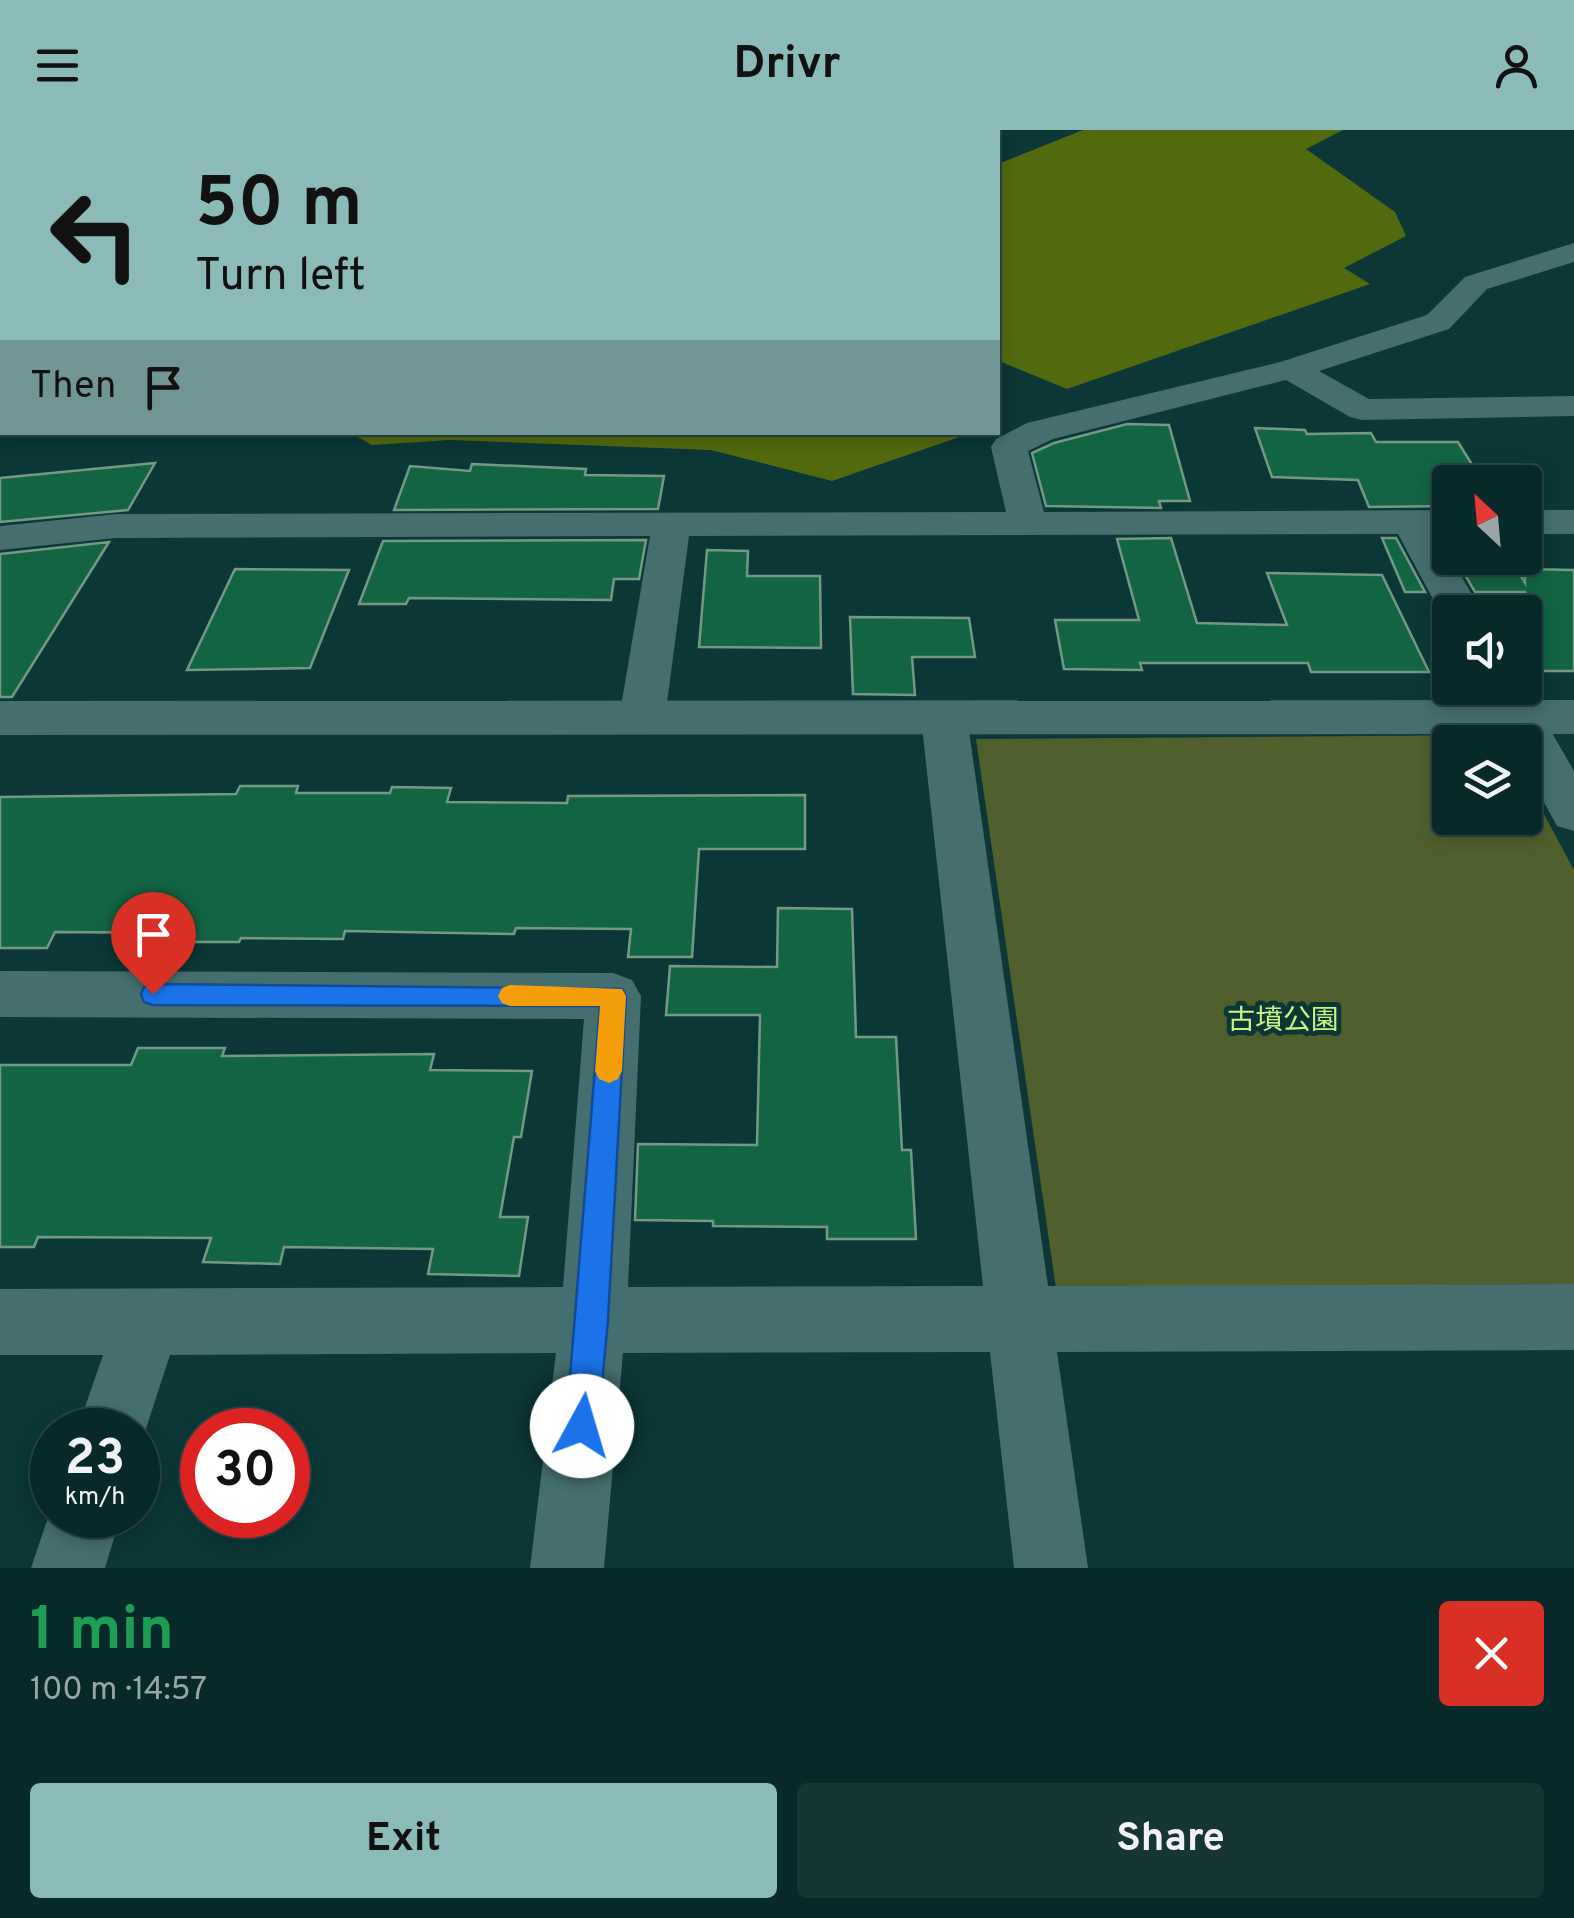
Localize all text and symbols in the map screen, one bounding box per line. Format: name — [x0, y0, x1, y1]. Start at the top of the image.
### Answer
text: Drivr — [733, 37, 841, 94]
icon: menu — [30, 38, 85, 93]
icon: person — [1489, 38, 1544, 93]
text: 50 m — [195, 162, 362, 251]
icon: left — [30, 170, 160, 300]
text: Turn left — [195, 249, 366, 306]
icon: arrive — [136, 360, 191, 415]
text: Then — [30, 363, 116, 412]
north arrow — [1432, 465, 1542, 575]
map controls — [1432, 465, 1542, 835]
button: sound — [1432, 595, 1542, 705]
button: layers — [1432, 725, 1542, 835]
pin — [111, 892, 196, 995]
icon: arrive — [126, 907, 181, 962]
park label: 古墳公園 — [1227, 1004, 1339, 1040]
position arrow — [530, 1374, 634, 1478]
speed limit sign: 30 — [180, 1408, 310, 1538]
text: 23 — [65, 1429, 125, 1492]
text: km/h — [65, 1482, 125, 1514]
text: 1 min — [30, 1595, 174, 1671]
button: close — [1439, 1601, 1544, 1706]
text: 100 m · 14:57 — [30, 1671, 207, 1711]
button: Exit — [30, 1783, 777, 1898]
button: Share — [797, 1783, 1544, 1898]

